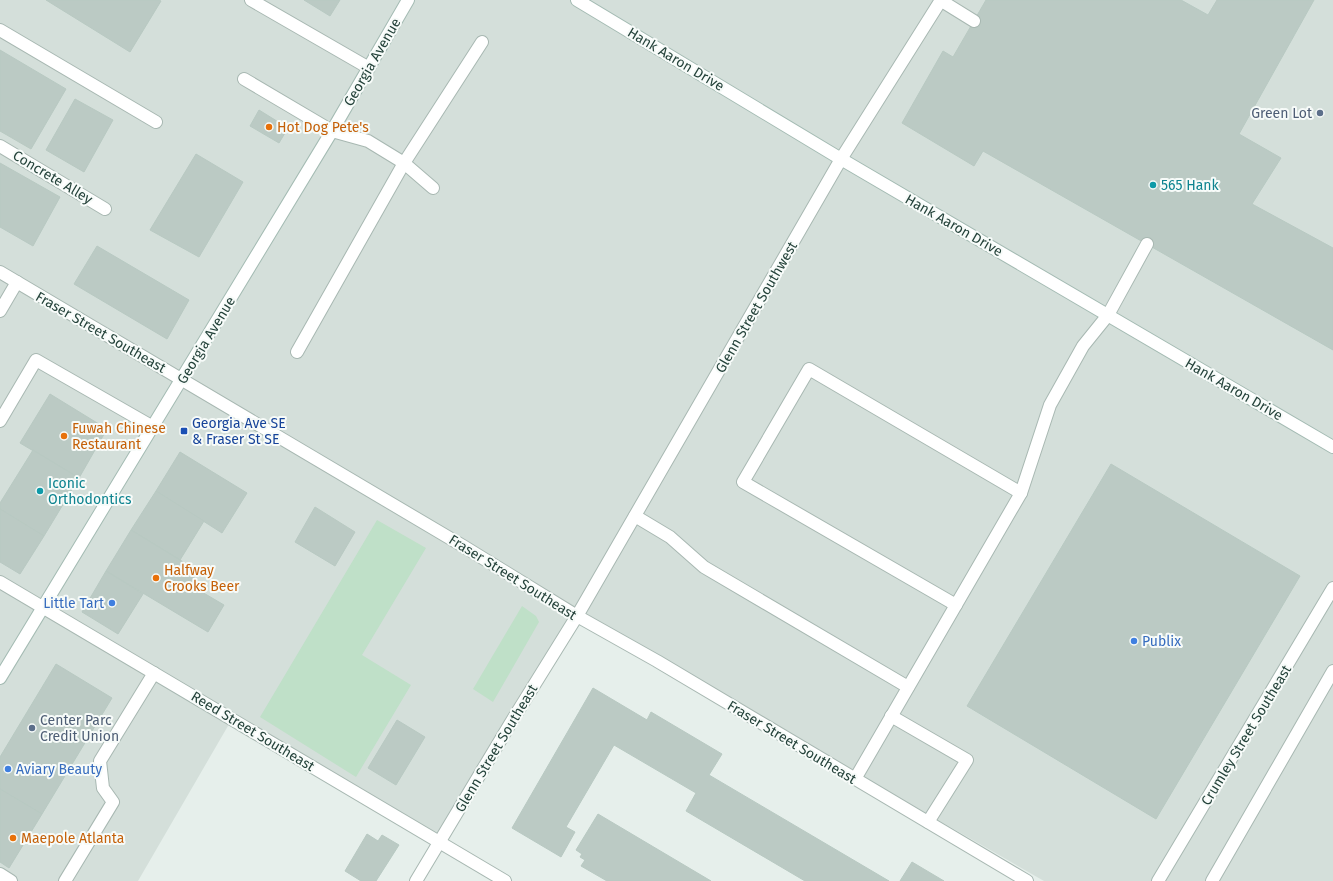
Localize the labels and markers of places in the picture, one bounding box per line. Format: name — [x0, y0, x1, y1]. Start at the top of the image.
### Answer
place label: Green Lot — [1251, 105, 1313, 122]
marker: Green Lot — [1315, 108, 1325, 118]
place label: Hot Dog Pete's — [277, 119, 369, 136]
marker: Hot Dog Pete's — [264, 122, 274, 132]
place label: 565 Hank — [1161, 177, 1219, 194]
marker: 565 Hank — [1148, 180, 1158, 190]
place label: Georgia Ave SE & Fraser St SE — [192, 415, 286, 448]
place label: Fuwah Chinese Restaurant — [72, 420, 166, 453]
marker: Georgia Ave SE & Fraser St SE — [179, 426, 189, 436]
marker: Fuwah Chinese Restaurant — [59, 431, 69, 441]
place label: Iconic Orthodontics — [48, 475, 132, 508]
marker: Iconic Orthodontics — [35, 486, 45, 496]
place label: Halfway Crooks Beer — [164, 562, 240, 595]
marker: Halfway Crooks Beer — [151, 573, 161, 583]
place label: Little Tart — [43, 595, 105, 612]
marker: Little Tart — [107, 598, 117, 608]
place label: Publix — [1142, 633, 1181, 650]
marker: Publix — [1129, 636, 1139, 646]
place label: Center Parc Credit Union — [40, 712, 119, 745]
marker: Center Parc Credit Union — [27, 723, 37, 733]
place label: Aviary Beauty — [16, 761, 102, 778]
marker: Aviary Beauty — [3, 764, 13, 774]
place label: Maepole Atlanta — [21, 830, 124, 847]
marker: Maepole Atlanta — [8, 833, 18, 843]

